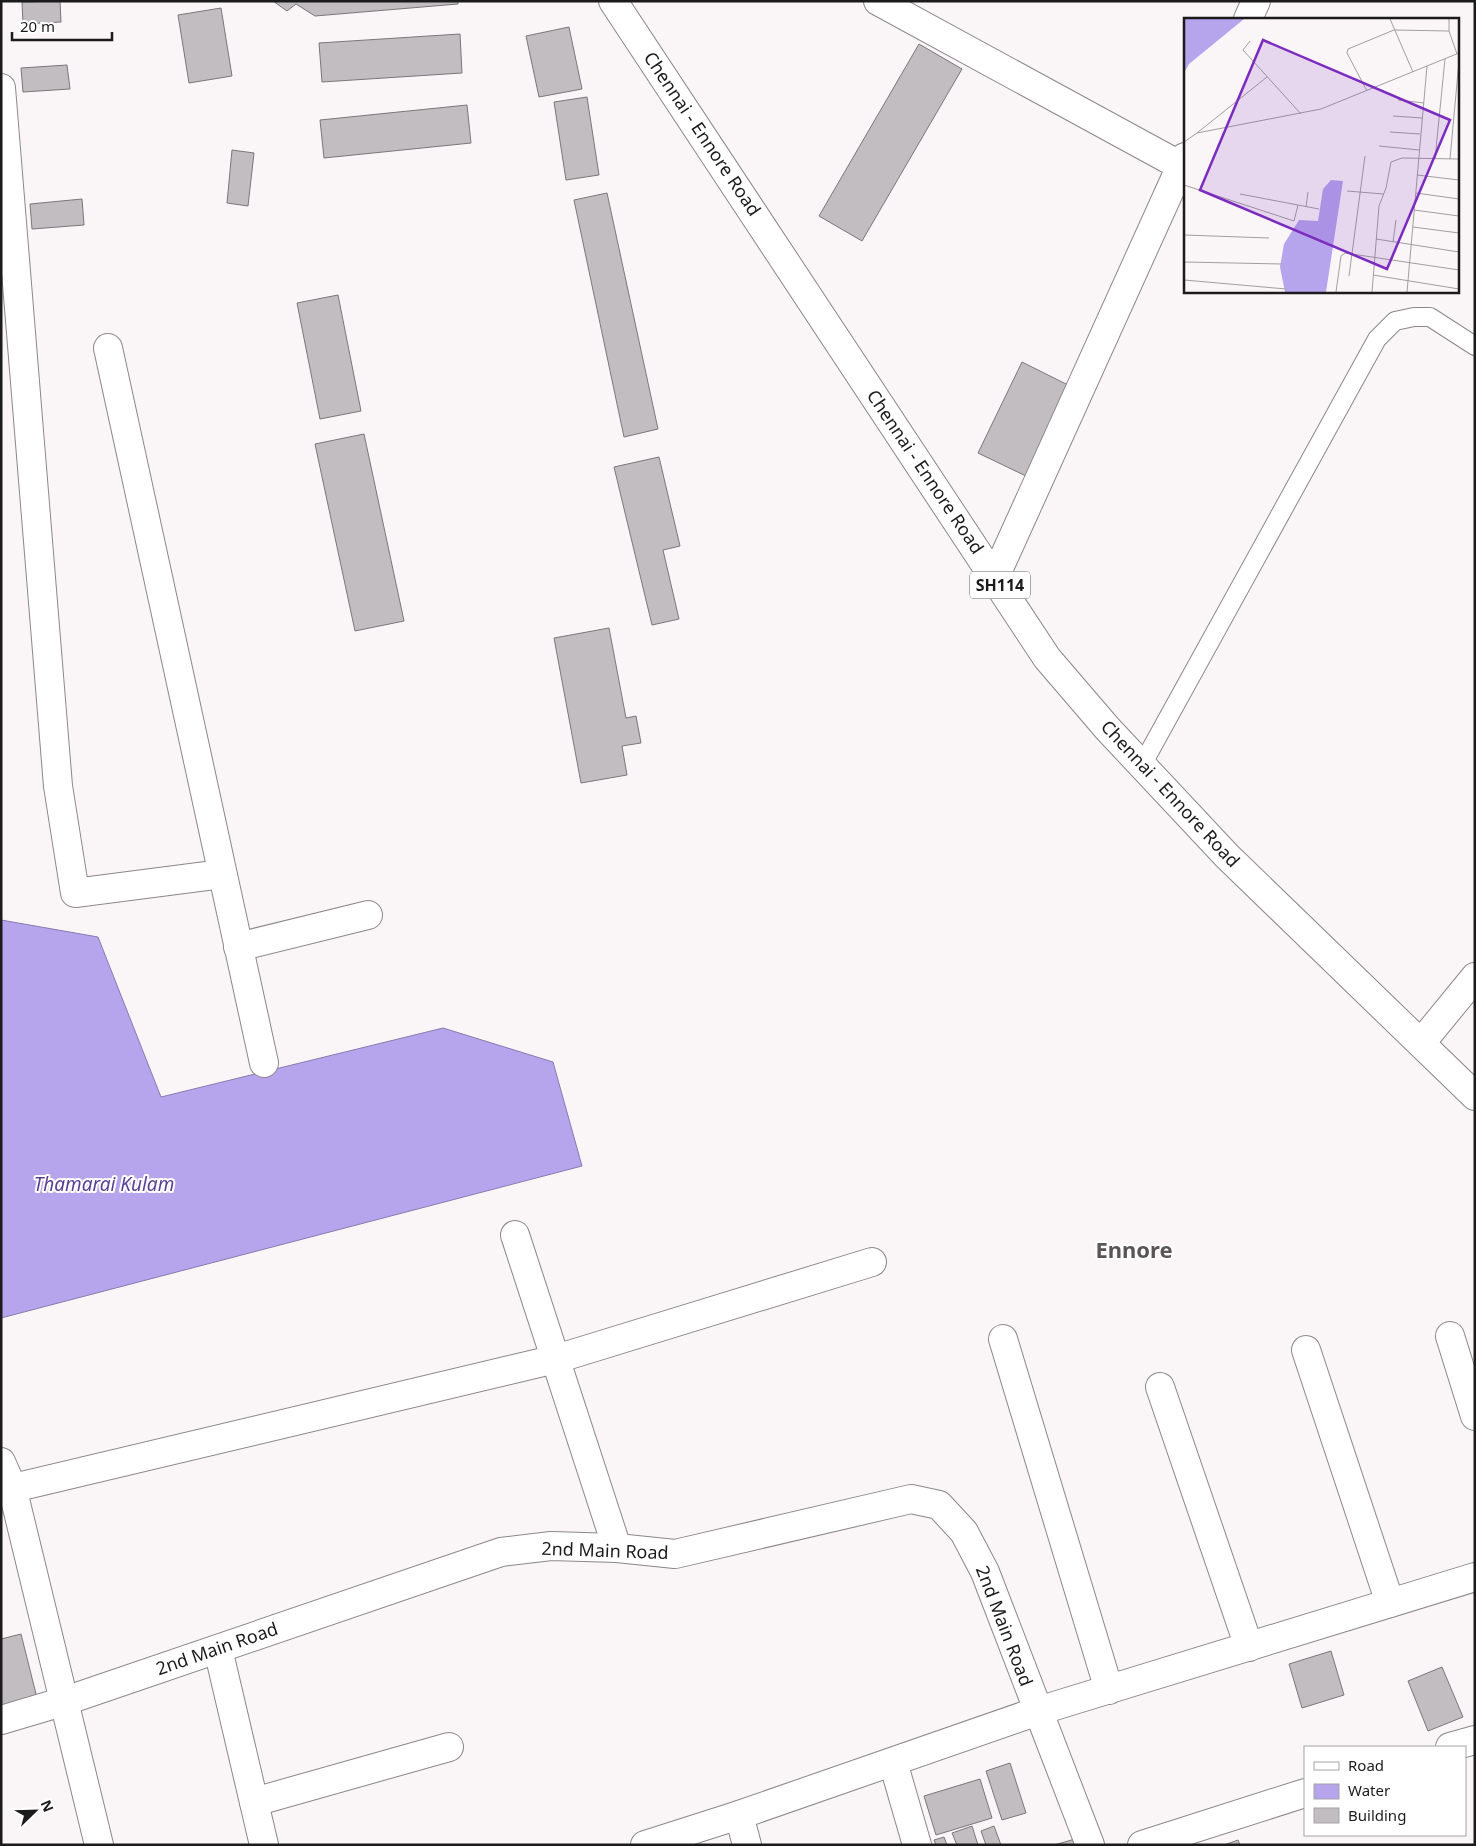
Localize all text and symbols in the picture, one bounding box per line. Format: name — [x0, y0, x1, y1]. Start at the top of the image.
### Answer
scale bar — [12, 10, 112, 42]
text: 20 m — [20, 16, 55, 36]
inset map — [1184, 18, 1458, 292]
street label: Chennai - Ennore Road — [639, 47, 767, 220]
street label: Chennai - Ennore Road — [862, 385, 990, 558]
road number: SH114 — [970, 572, 1030, 598]
street label: Chennai - Ennore Road — [1096, 715, 1245, 872]
water label: Thamarai Kulam — [34, 1171, 174, 1197]
district label: Ennore — [1095, 1234, 1173, 1264]
street label: 2nd Main Road — [541, 1536, 669, 1564]
street label: 2nd Main Road — [971, 1562, 1039, 1689]
street label: 2nd Main Road — [153, 1616, 281, 1680]
legend — [1304, 1746, 1466, 1836]
text: Road — [1348, 1755, 1384, 1775]
text: Water — [1348, 1780, 1390, 1800]
north arrow — [10, 1786, 60, 1836]
text: N — [36, 1797, 58, 1815]
text: Building — [1348, 1805, 1406, 1825]

